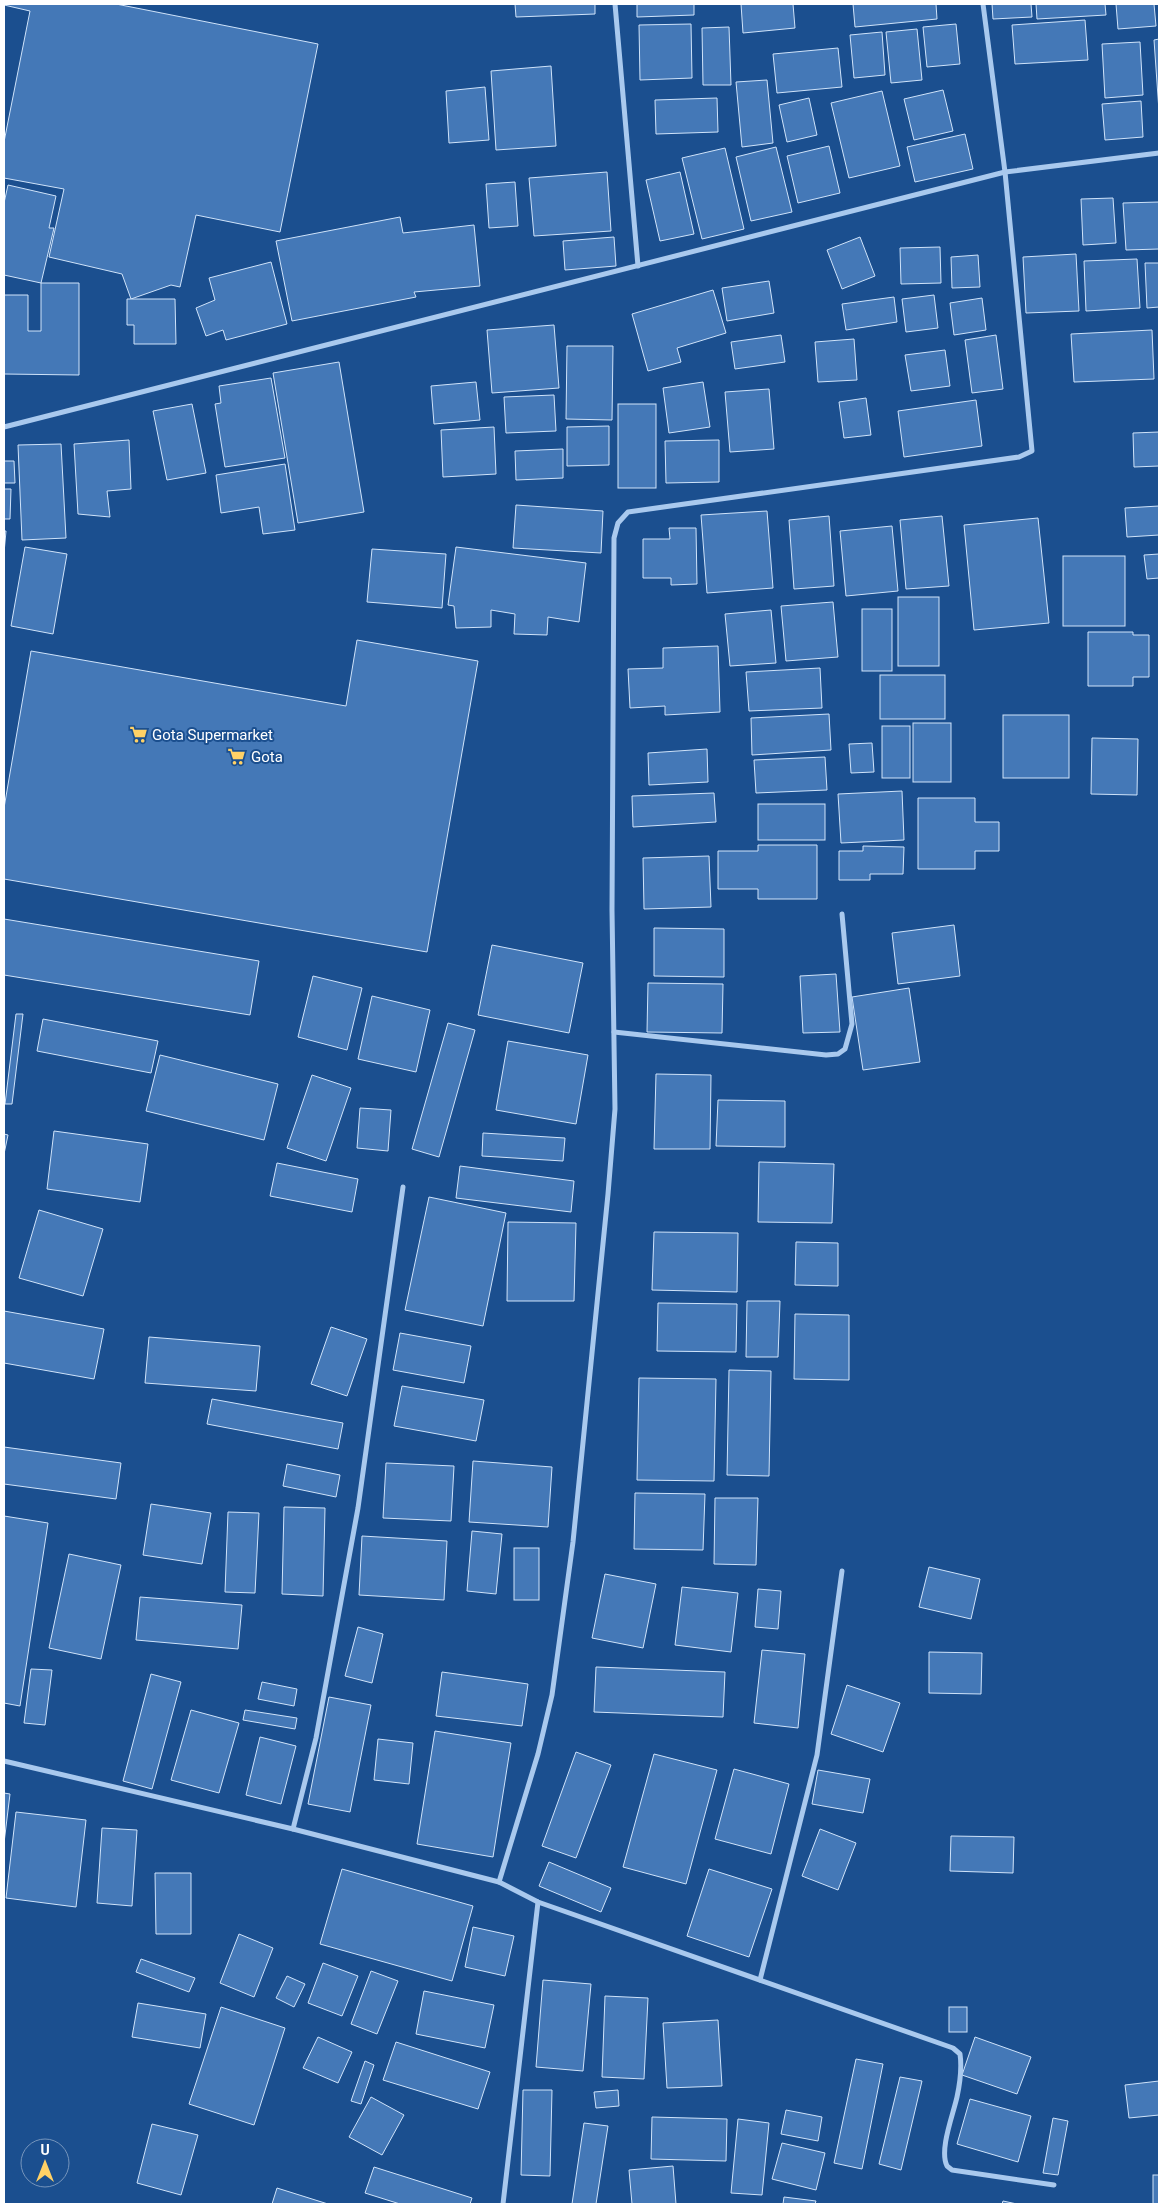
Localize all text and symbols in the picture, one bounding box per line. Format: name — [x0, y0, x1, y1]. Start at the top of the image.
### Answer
supermarket icon: Gota Supermarket — [128, 725, 148, 745]
place label: Gota Supermarket — [152, 726, 273, 744]
supermarket icon: Gota — [227, 747, 247, 767]
place label: Gota — [251, 748, 283, 766]
north arrow — [20, 2138, 70, 2188]
text: U — [40, 2142, 50, 2158]

